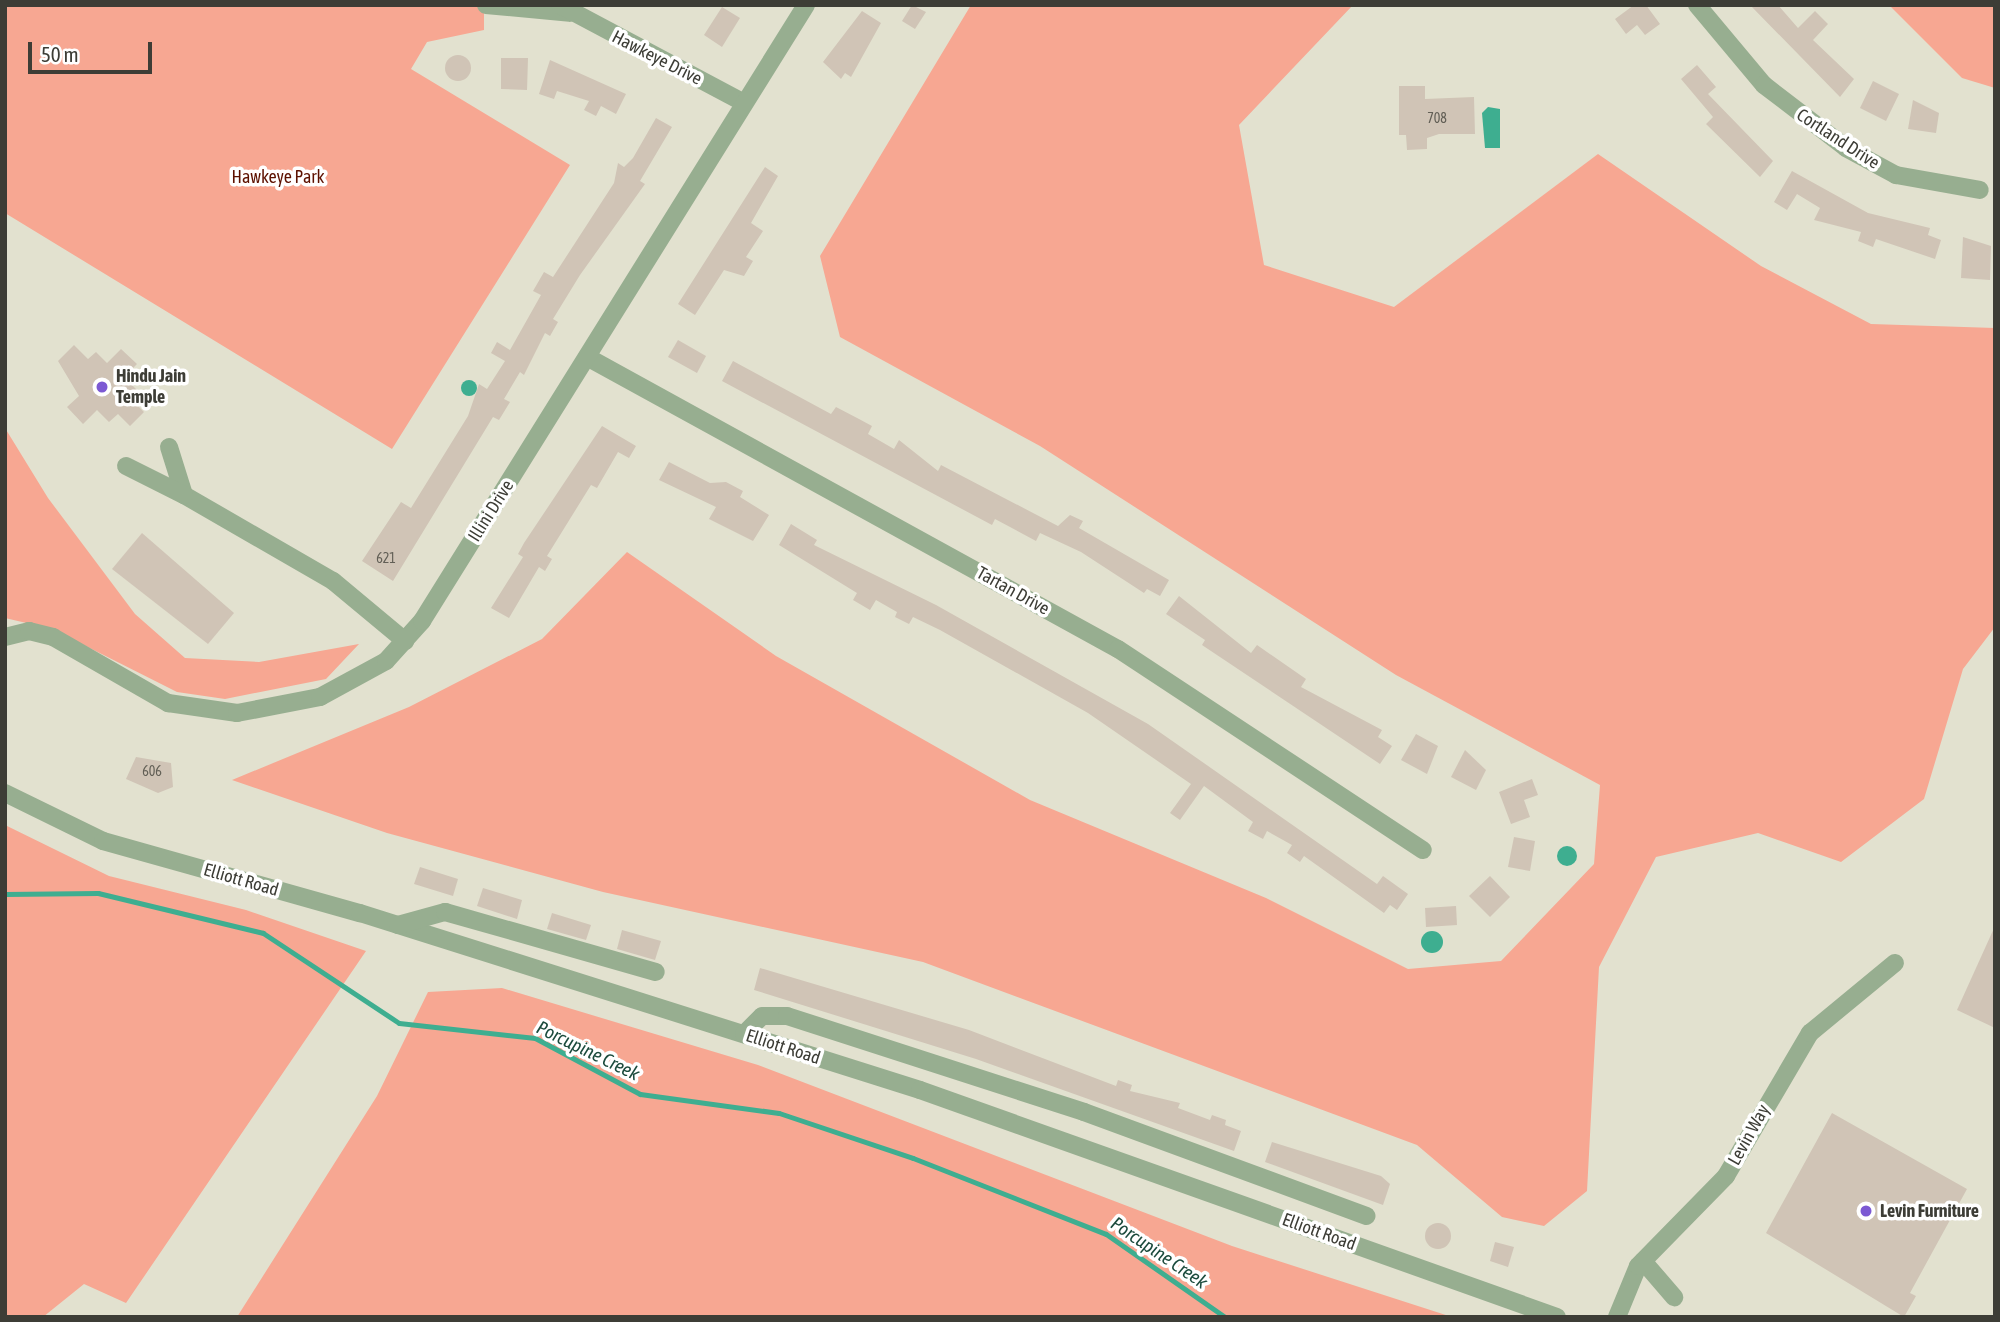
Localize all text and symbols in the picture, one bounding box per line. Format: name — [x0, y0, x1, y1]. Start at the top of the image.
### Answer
street label: Hawkeye Drive — [608, 26, 706, 90]
scale bar — [32, 28, 156, 72]
text: 50 m — [41, 42, 79, 66]
street label: Cortland Drive — [1792, 104, 1884, 174]
house number: 708 — [1427, 110, 1447, 126]
park label: Hawkeye Park — [231, 166, 325, 188]
place label: Hindu Jain Temple — [116, 366, 186, 408]
marker: Hindu Jain Temple — [94, 379, 110, 395]
street label: Illini Drive — [464, 476, 518, 546]
house number: 621 — [376, 550, 396, 566]
street label: Tartan Drive — [973, 562, 1053, 620]
house number: 606 — [142, 763, 162, 779]
street label: Elliott Road — [201, 859, 281, 901]
water label: Porcupine Creek — [533, 1016, 643, 1086]
street label: Elliott Road — [743, 1025, 823, 1069]
street label: Levin Way — [1724, 1101, 1774, 1169]
place label: Levin Furniture — [1880, 1200, 1979, 1222]
marker: Levin Furniture — [1858, 1203, 1874, 1219]
street label: Elliott Road — [1279, 1209, 1359, 1255]
water label: Porcupine Creek — [1106, 1212, 1212, 1294]

